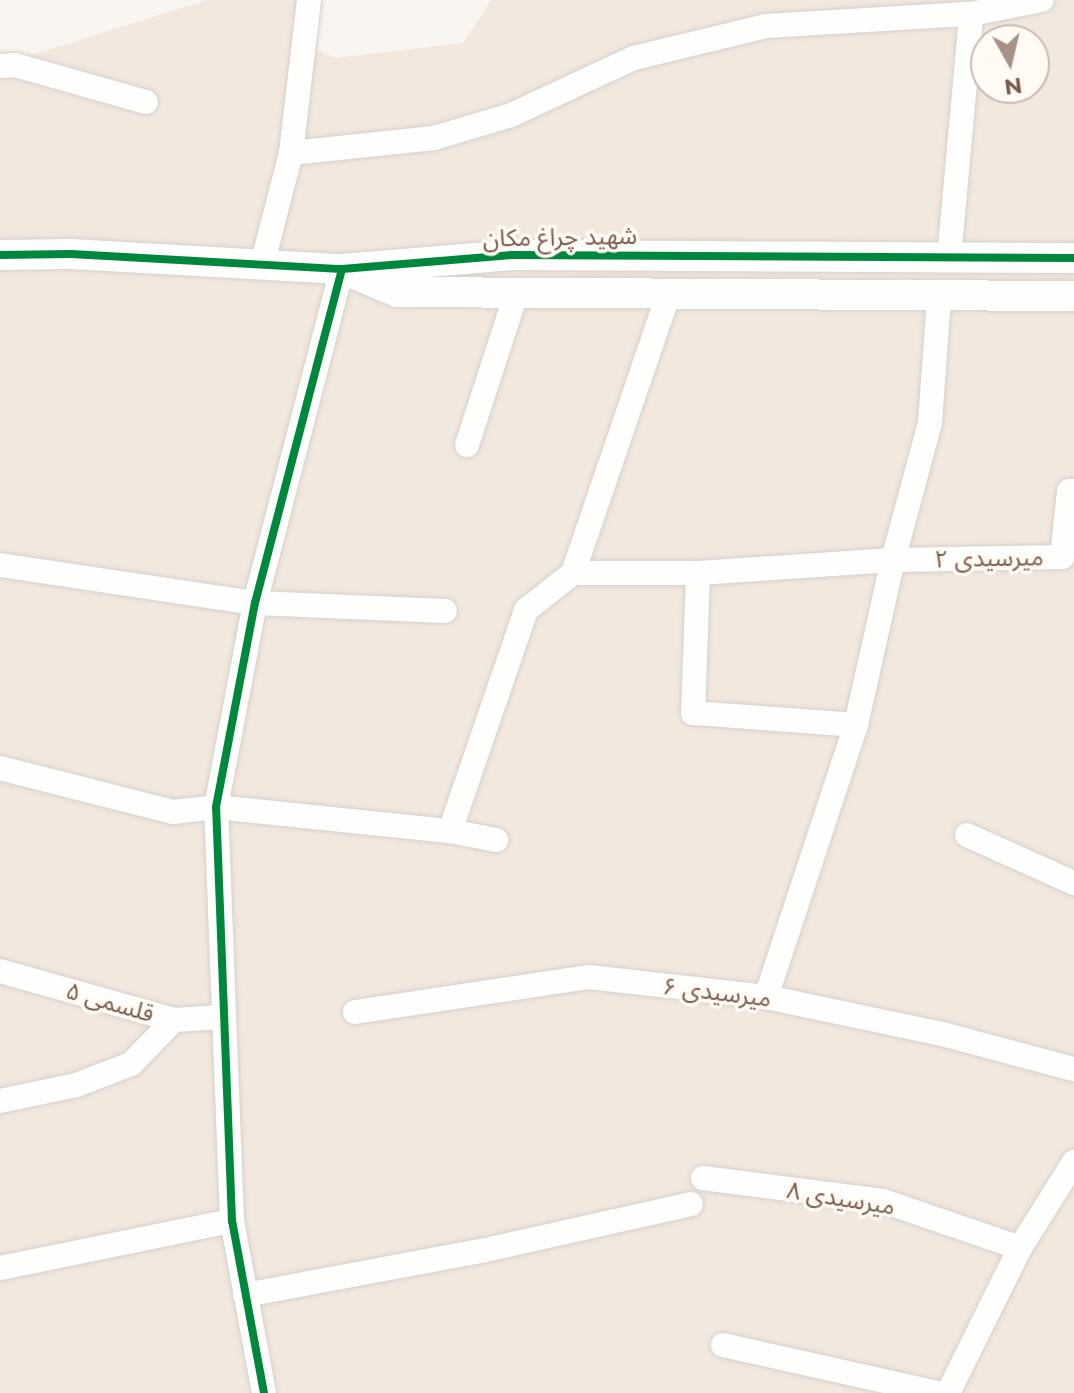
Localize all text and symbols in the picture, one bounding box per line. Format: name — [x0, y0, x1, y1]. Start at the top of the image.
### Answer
north arrow — [970, 24, 1050, 104]
text: N — [1002, 72, 1024, 101]
street label: شهید چراغ مکان — [483, 221, 637, 253]
street label: میرسیدی ۲ — [934, 543, 1044, 573]
street label: میرسیدی ۶ — [661, 971, 773, 1013]
street label: قلسمی ۵ — [63, 976, 157, 1028]
street label: میرسیدی ۸ — [785, 1175, 897, 1221]

